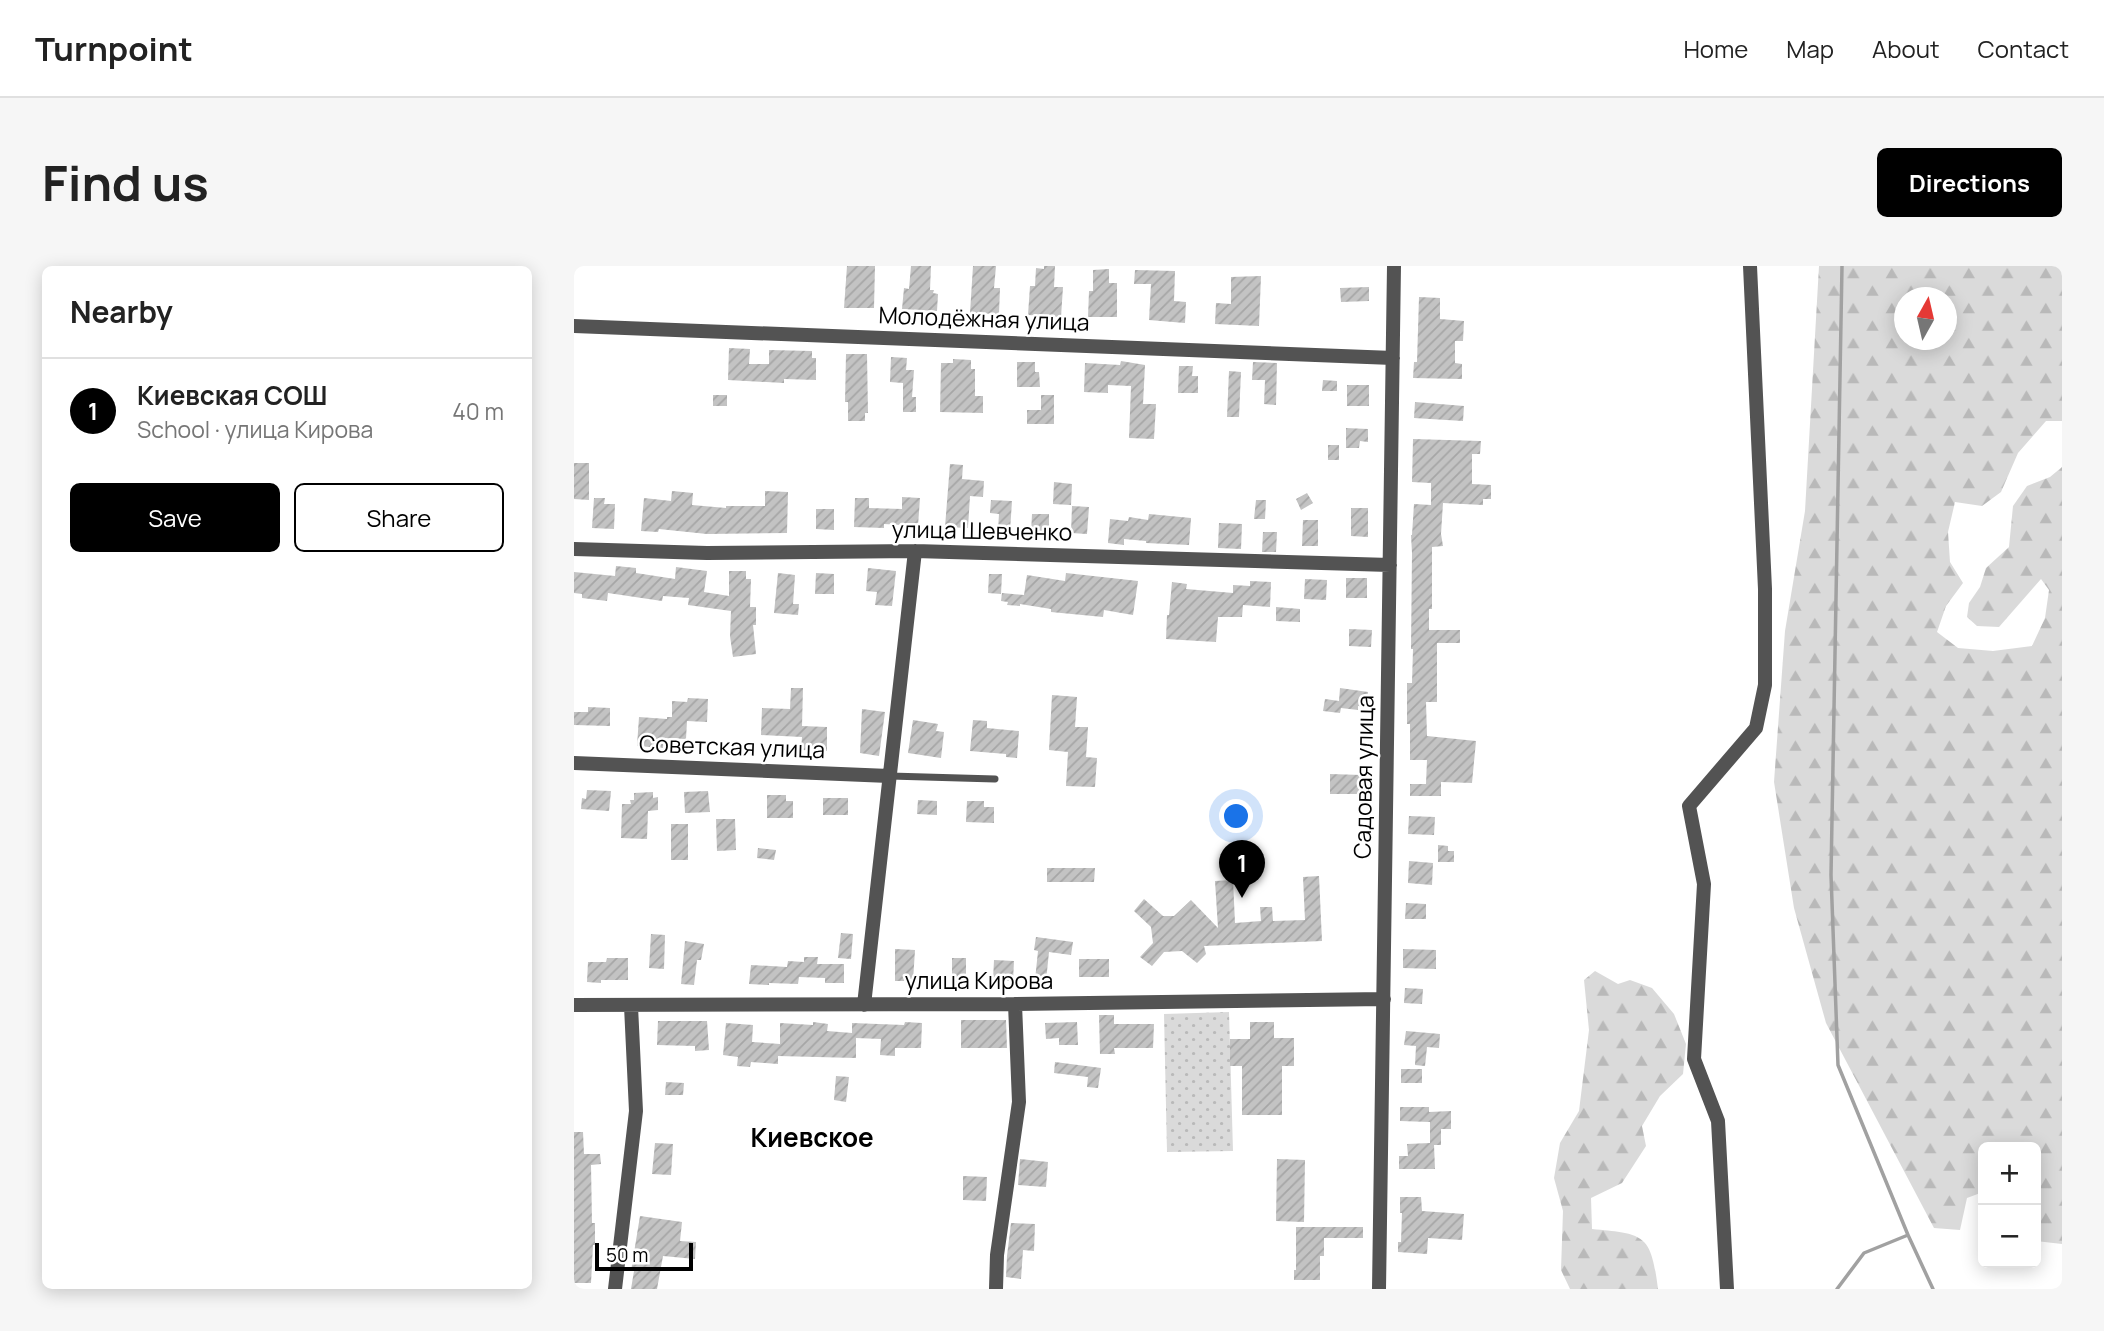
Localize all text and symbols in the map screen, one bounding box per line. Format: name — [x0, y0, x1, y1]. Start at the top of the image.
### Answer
text: Turnpoint — [35, 26, 193, 71]
text: Home — [1683, 32, 1748, 65]
text: Map — [1786, 32, 1834, 65]
text: About — [1872, 32, 1940, 65]
text: Contact — [1978, 32, 2069, 65]
button: Directions — [1877, 148, 2062, 217]
text: Find us — [42, 149, 209, 216]
north arrow — [1894, 287, 1957, 350]
text: Nearby — [70, 291, 173, 332]
street label: Молодёжная улица — [878, 298, 1090, 338]
text: Киевская СОШ — [137, 377, 327, 413]
text: 1 — [88, 395, 98, 427]
text: 40 m — [452, 395, 504, 427]
text: School · улица Кирова — [137, 413, 373, 445]
button: Save — [70, 483, 280, 552]
button: Share — [294, 483, 504, 552]
street label: улица Шевченко — [891, 512, 1073, 548]
street label: Садовая улица — [1346, 695, 1380, 859]
street label: Советская улица — [638, 727, 826, 765]
your location — [1219, 799, 1253, 833]
pin: 1 — [1219, 840, 1265, 898]
street label: улица Кирова — [905, 964, 1053, 996]
district label: Киевское — [750, 1119, 874, 1155]
map controls — [1978, 1142, 2041, 1268]
button: + — [1978, 1142, 2041, 1205]
button: − — [1978, 1205, 2041, 1268]
scale bar — [595, 1240, 693, 1272]
text: 50 m — [606, 1242, 648, 1268]

